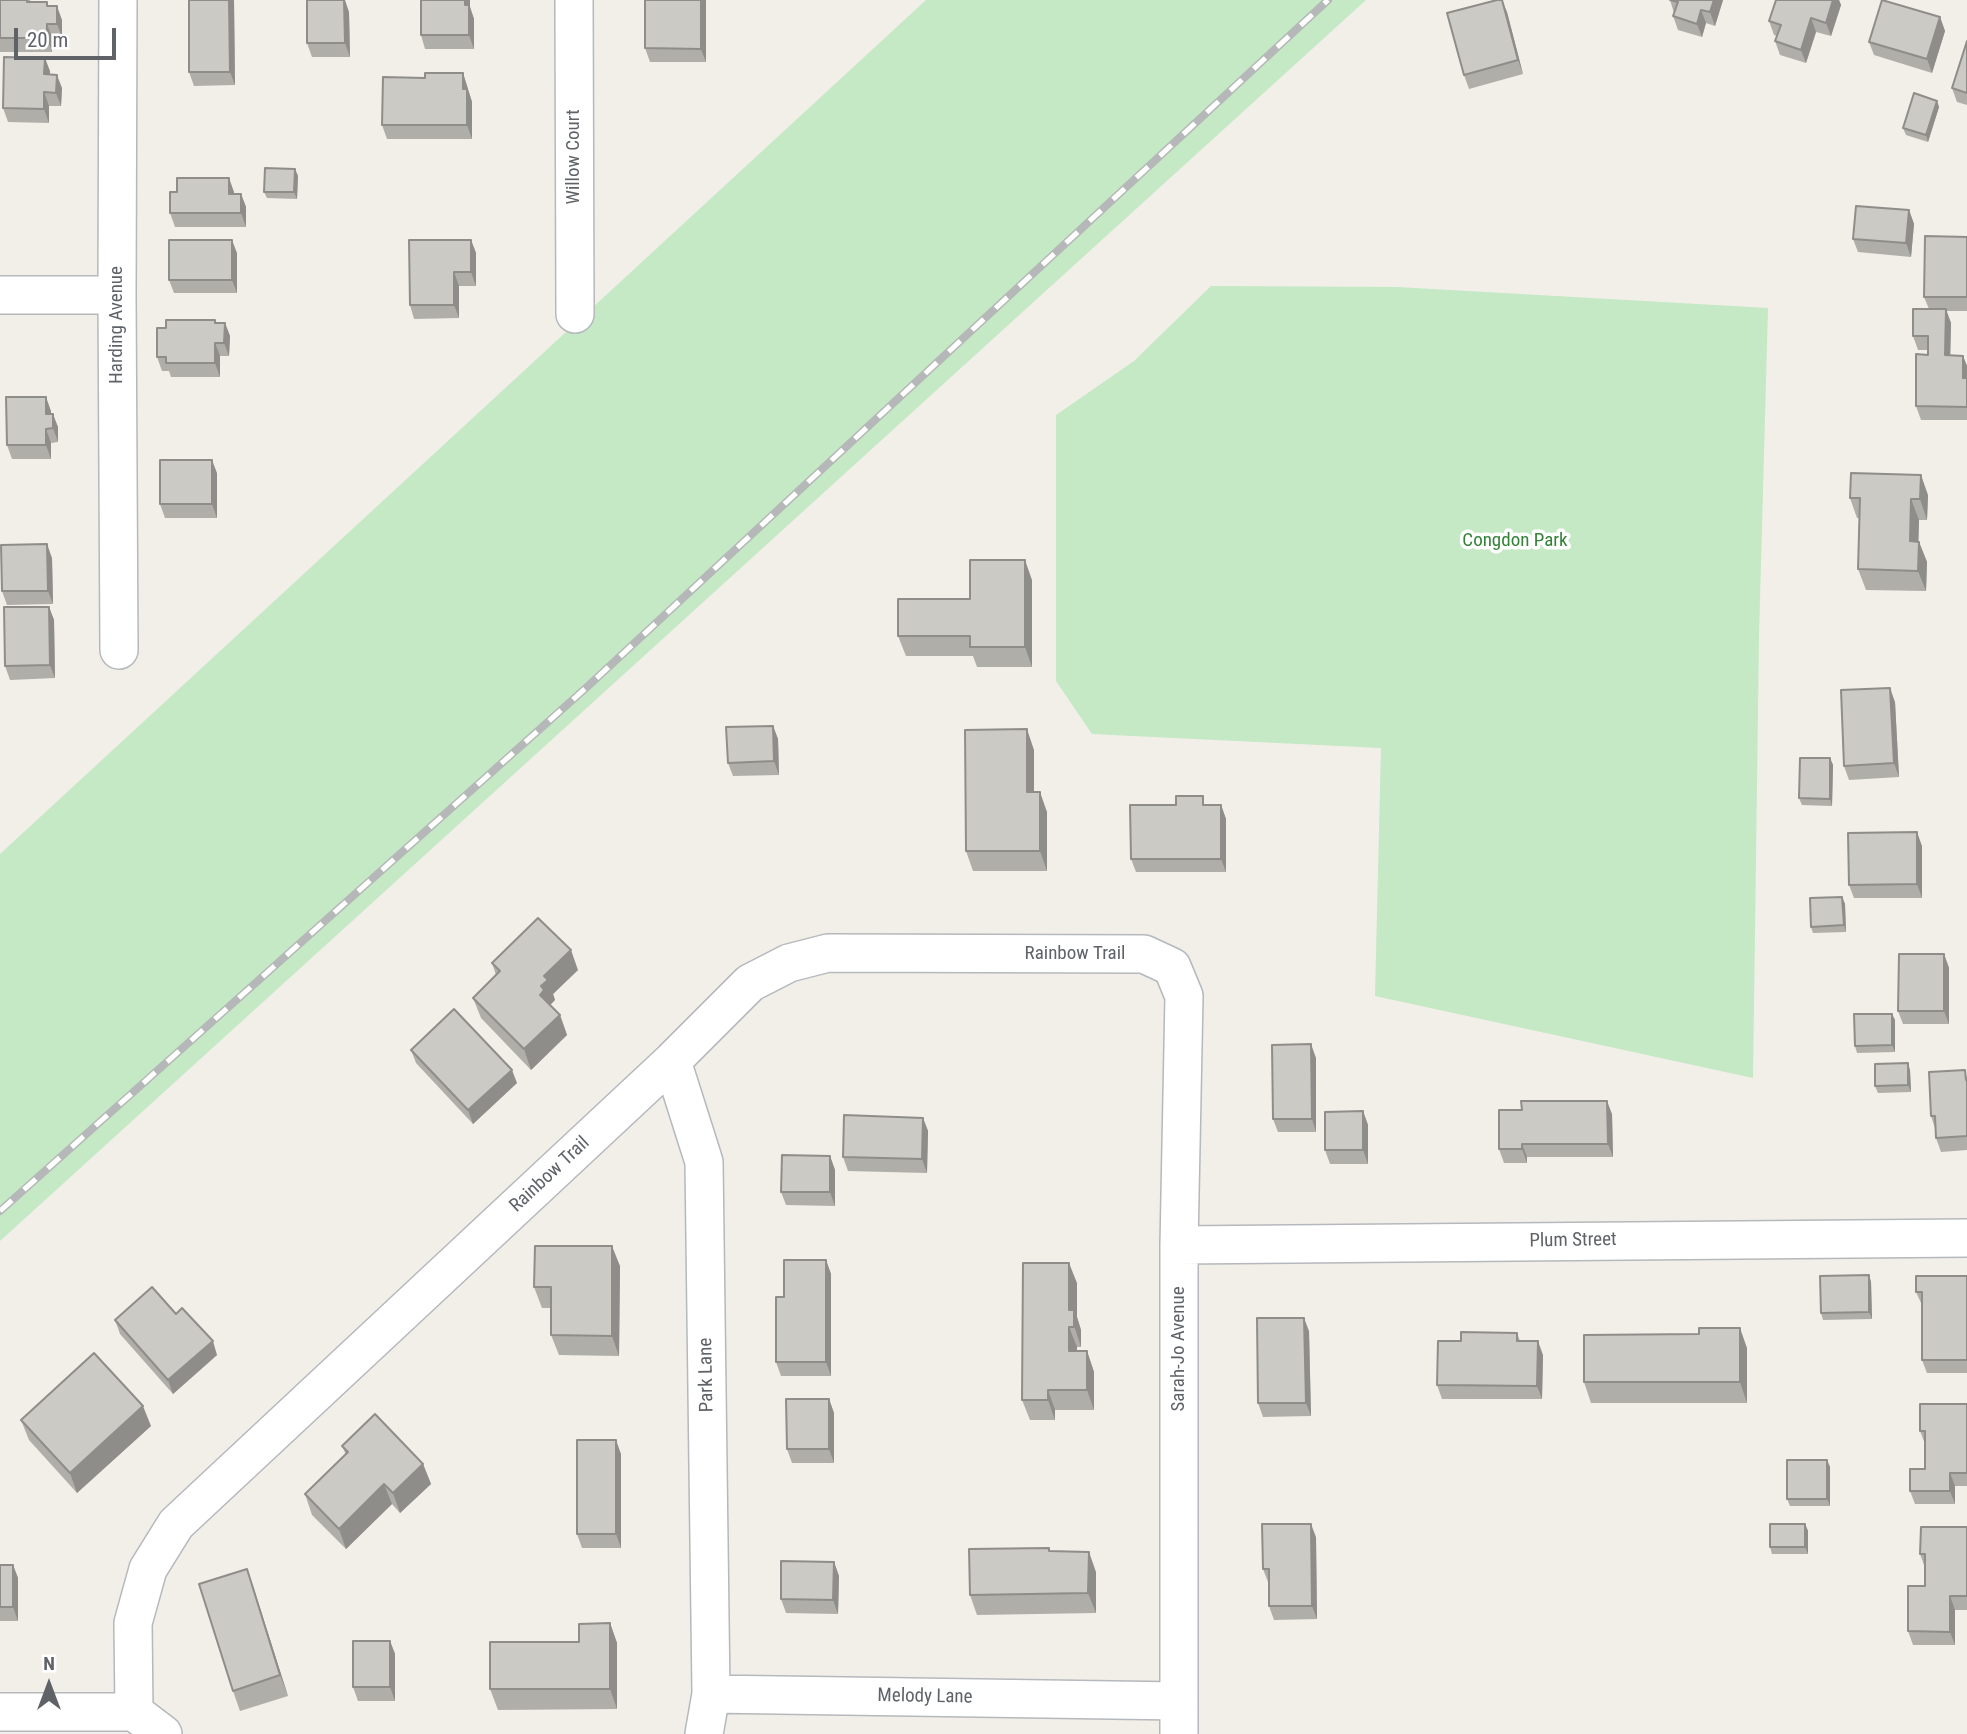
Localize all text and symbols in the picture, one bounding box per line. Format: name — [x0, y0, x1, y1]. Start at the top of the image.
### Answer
scale bar — [18, 14, 119, 58]
text: 20 m — [27, 28, 68, 52]
street label: Willow Court — [563, 109, 585, 205]
street label: Harding Avenue — [106, 266, 128, 384]
park label: Congdon Park — [1462, 530, 1568, 552]
street label: Rainbow Trail — [1025, 943, 1125, 965]
street label: Rainbow Trail — [505, 1132, 595, 1218]
street label: Plum Street — [1529, 1229, 1617, 1253]
street label: Sarah-Jo Avenue — [1168, 1286, 1190, 1412]
street label: Park Lane — [695, 1338, 719, 1412]
north arrow — [14, 1650, 84, 1720]
text: N — [43, 1652, 55, 1675]
street label: Melody Lane — [877, 1685, 973, 1709]

